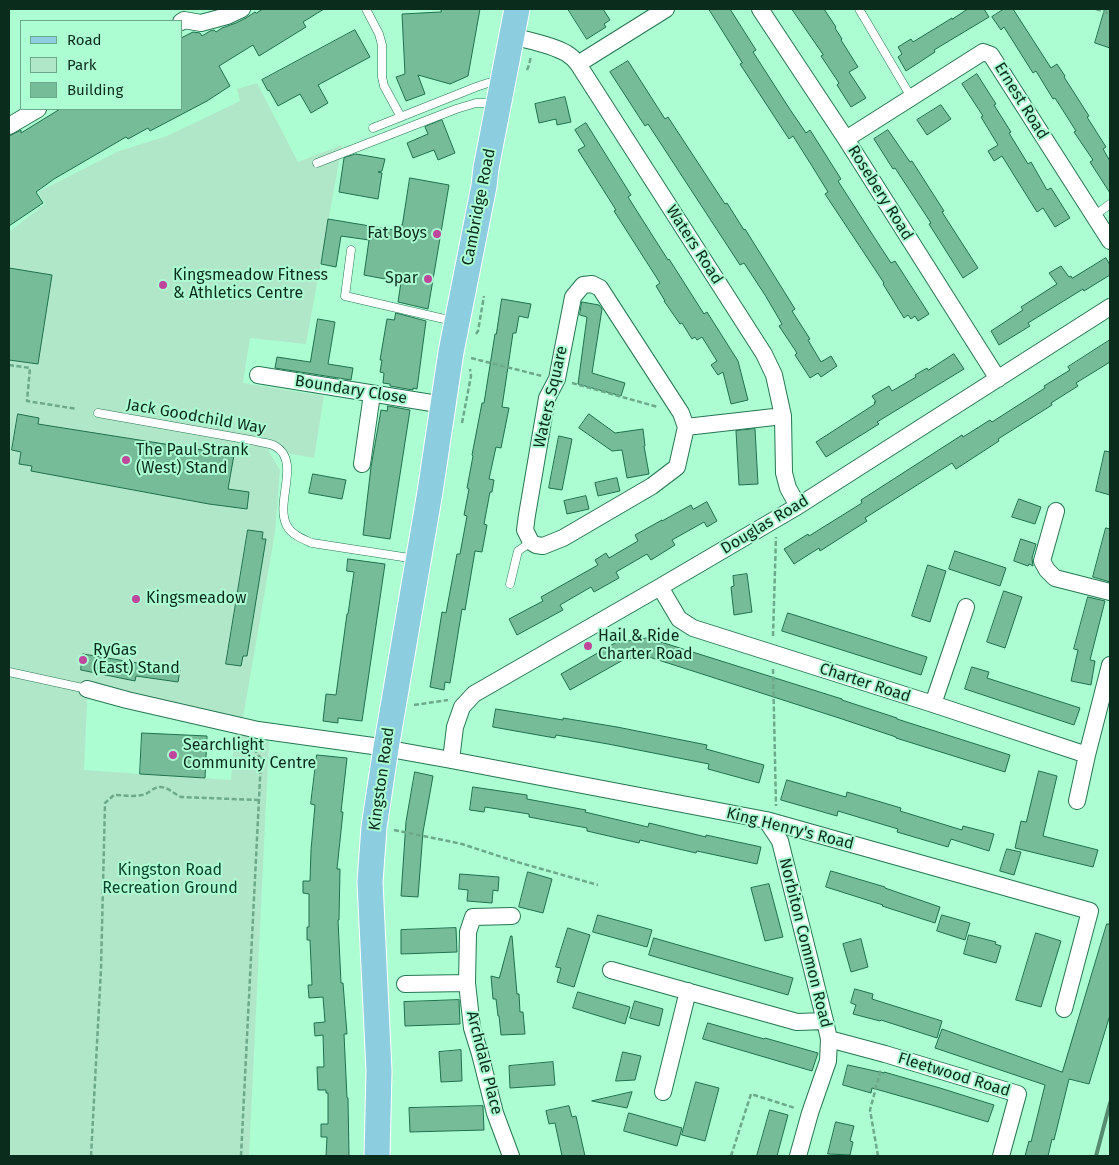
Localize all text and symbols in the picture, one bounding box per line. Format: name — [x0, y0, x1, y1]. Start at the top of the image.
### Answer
legend — [20, 20, 182, 110]
text: Road — [67, 31, 102, 49]
text: Park — [67, 56, 97, 74]
street label: Ernest Road — [990, 59, 1052, 143]
text: Building — [67, 81, 123, 99]
street label: Rosebery Road — [843, 142, 917, 244]
street label: Cambridge Road — [458, 147, 500, 267]
street label: Waters Road — [661, 202, 727, 288]
place label: Fat Boys — [367, 224, 427, 244]
marker: Fat Boys — [431, 228, 443, 240]
place label: Kingsmeadow Fitness & Athletics Centre — [173, 266, 328, 304]
place label: Spar — [385, 269, 418, 289]
marker: Spar — [422, 273, 434, 285]
marker: Kingsmeadow Fitness & Athletics Centre — [157, 279, 169, 291]
street label: Waters Square — [530, 344, 572, 450]
street label: Boundary Close — [294, 372, 408, 408]
street label: Jack Goodchild Way — [125, 395, 267, 439]
place label: The Paul Strank (West) Stand — [136, 441, 248, 479]
marker: The Paul Strank (West) Stand — [120, 454, 132, 466]
street label: Douglas Road — [718, 491, 812, 559]
place label: Kingsmeadow — [146, 589, 246, 609]
marker: Kingsmeadow — [130, 593, 142, 605]
place label: Hail & Ride Charter Road — [598, 627, 693, 665]
marker: Hail & Ride Charter Road — [582, 640, 594, 652]
place label: RyGas (East) Stand — [93, 641, 180, 679]
marker: RyGas (East) Stand — [77, 654, 89, 666]
street label: Charter Road — [817, 659, 913, 707]
street label: Kingston Road — [365, 726, 399, 832]
place label: Searchlight Community Centre — [183, 736, 316, 774]
marker: Searchlight Community Centre — [167, 749, 179, 761]
street label: King Henry's Road — [724, 804, 856, 854]
street label: Norbiton Common Road — [775, 856, 835, 1030]
park label: Kingston Road Recreation Ground — [102, 861, 238, 899]
street label: Archdale Place — [462, 1009, 506, 1117]
street label: Fleetwood Road — [896, 1049, 1012, 1101]

